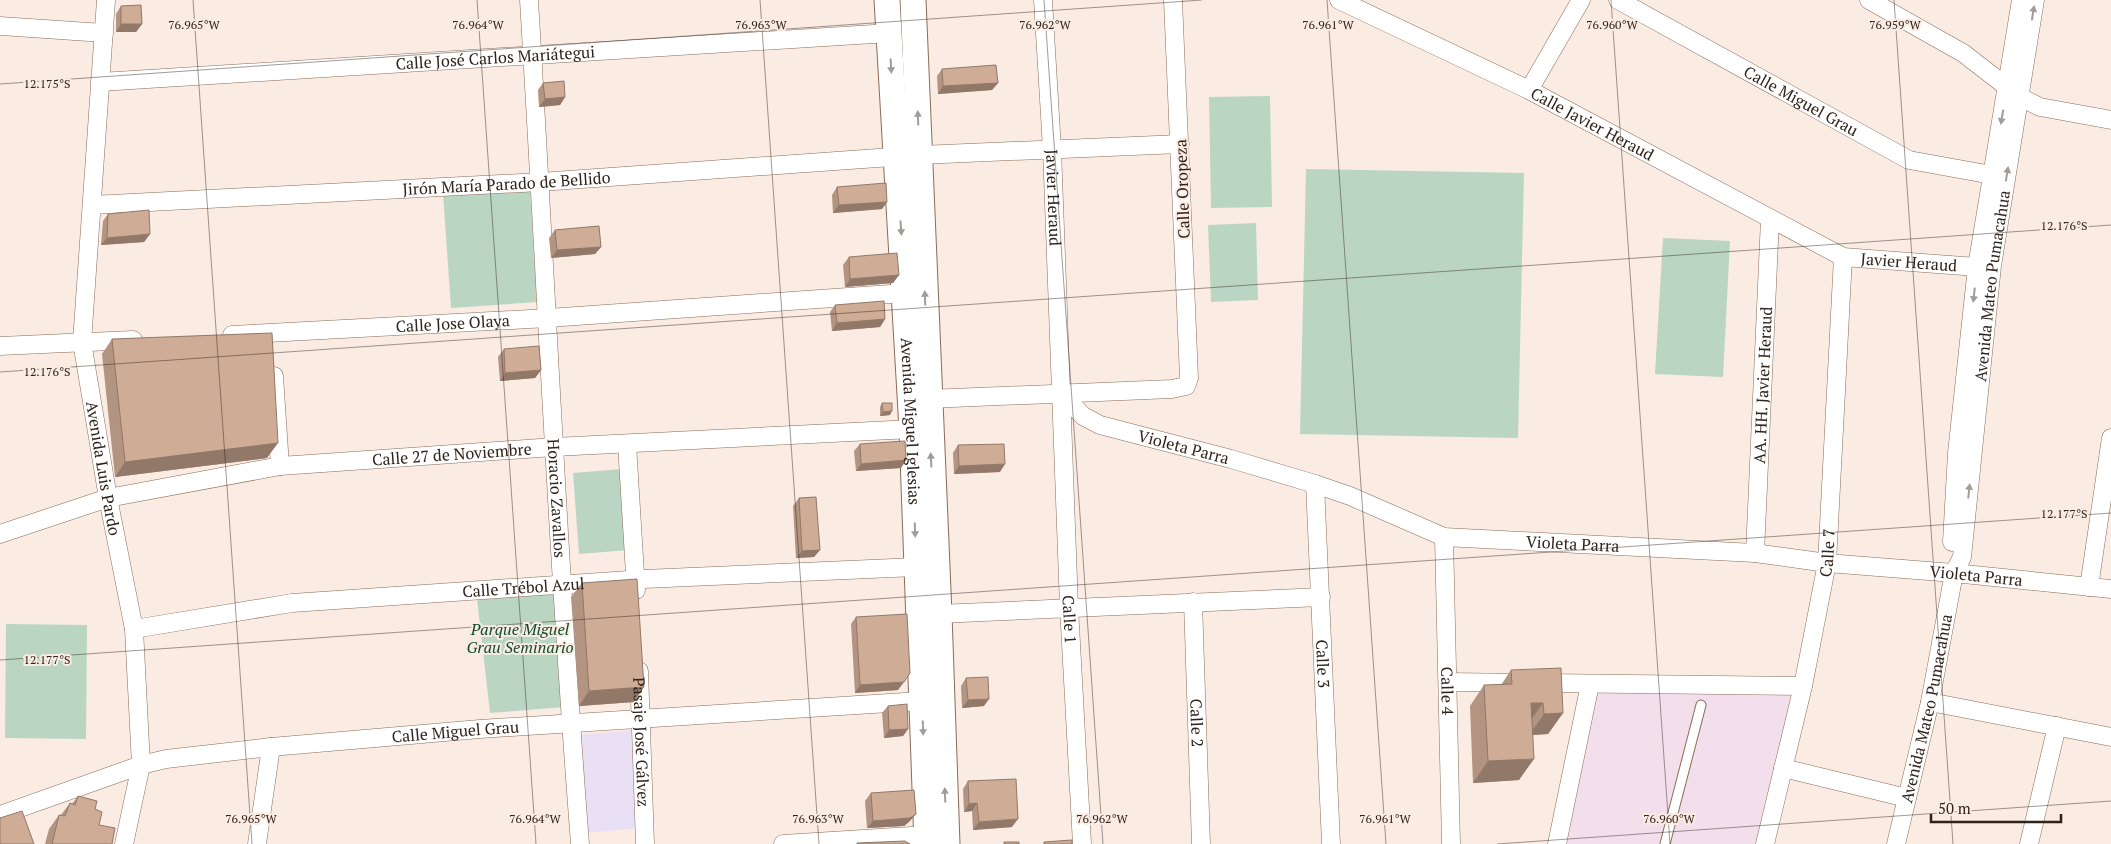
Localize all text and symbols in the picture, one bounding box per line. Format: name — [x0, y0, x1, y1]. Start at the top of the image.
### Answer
one-way arrow — [2029, 5, 2037, 21]
text: 76.965°W — [168, 17, 221, 32]
text: 76.964°W — [452, 17, 505, 32]
text: 76.963°W — [735, 17, 788, 32]
text: 76.962°W — [1019, 17, 1072, 32]
text: 76.961°W — [1302, 17, 1355, 32]
text: 76.960°W — [1586, 17, 1639, 32]
text: 76.959°W — [1869, 17, 1922, 32]
street label: Calle José Carlos Mariátegui — [395, 40, 596, 75]
one-way arrow — [888, 58, 896, 74]
street label: Calle Miguel Grau — [1740, 60, 1862, 141]
text: 12.175°S — [24, 76, 70, 91]
street label: Calle Javier Heraud — [1527, 82, 1658, 166]
one-way arrow — [914, 110, 922, 126]
one-way arrow — [1997, 110, 2005, 126]
street label: Calle Oropeza — [1169, 139, 1195, 239]
street label: Javier Heraud — [1041, 149, 1067, 247]
one-way arrow — [2004, 165, 2012, 181]
street label: Jirón María Parado de Bellido — [402, 166, 611, 200]
street label: Avenida Mateo Pumacahua — [1969, 189, 2015, 382]
text: 12.176°S — [2041, 218, 2087, 233]
one-way arrow — [897, 221, 905, 237]
street label: Javier Heraud — [1860, 247, 1958, 276]
one-way arrow — [1970, 287, 1978, 303]
one-way arrow — [920, 290, 928, 306]
street label: AA. HH. Javier Heraud — [1748, 306, 1777, 464]
street label: Calle Jose Olaya — [395, 309, 510, 337]
street label: Avenida Miguel Iglesias — [896, 337, 926, 506]
text: 12.176°S — [24, 364, 70, 379]
street label: Avenida Luis Pardo — [81, 400, 126, 538]
street label: Violeta Parra — [1136, 424, 1232, 469]
street label: Calle 27 de Noviembre — [371, 438, 532, 471]
street label: Horacio Zavallos — [543, 438, 571, 559]
one-way arrow — [927, 452, 935, 468]
one-way arrow — [1965, 483, 1973, 499]
text: 12.177°S — [2041, 506, 2087, 521]
one-way arrow — [911, 523, 919, 539]
street label: Calle 7 — [1814, 528, 1840, 579]
street label: Violeta Parra — [1525, 530, 1620, 557]
street label: Violeta Parra — [1929, 560, 2024, 591]
street label: Calle Trébol Azul — [462, 572, 585, 602]
street label: Calle 1 — [1058, 595, 1082, 644]
street label: Avenida Mateo Pumacahua — [1895, 612, 1957, 805]
park label: Parque Miguel Grau Seminario — [466, 618, 574, 658]
street label: Calle 3 — [1311, 639, 1335, 689]
text: 12.177°S — [24, 652, 70, 667]
street label: Calle 4 — [1436, 666, 1459, 716]
street label: Pasaje José Gálvez — [628, 677, 655, 807]
street label: Calle 2 — [1185, 698, 1209, 748]
street label: Calle Miguel Grau — [391, 716, 520, 748]
one-way arrow — [919, 720, 927, 736]
one-way arrow — [941, 787, 949, 803]
scale bar — [1931, 792, 2061, 824]
text: 50 m — [1938, 798, 1971, 818]
text: 76.965°W — [225, 811, 278, 826]
text: 76.964°W — [509, 811, 562, 826]
text: 76.963°W — [792, 811, 845, 826]
text: 76.962°W — [1076, 811, 1129, 826]
text: 76.961°W — [1359, 811, 1412, 826]
text: 76.960°W — [1643, 811, 1696, 826]

